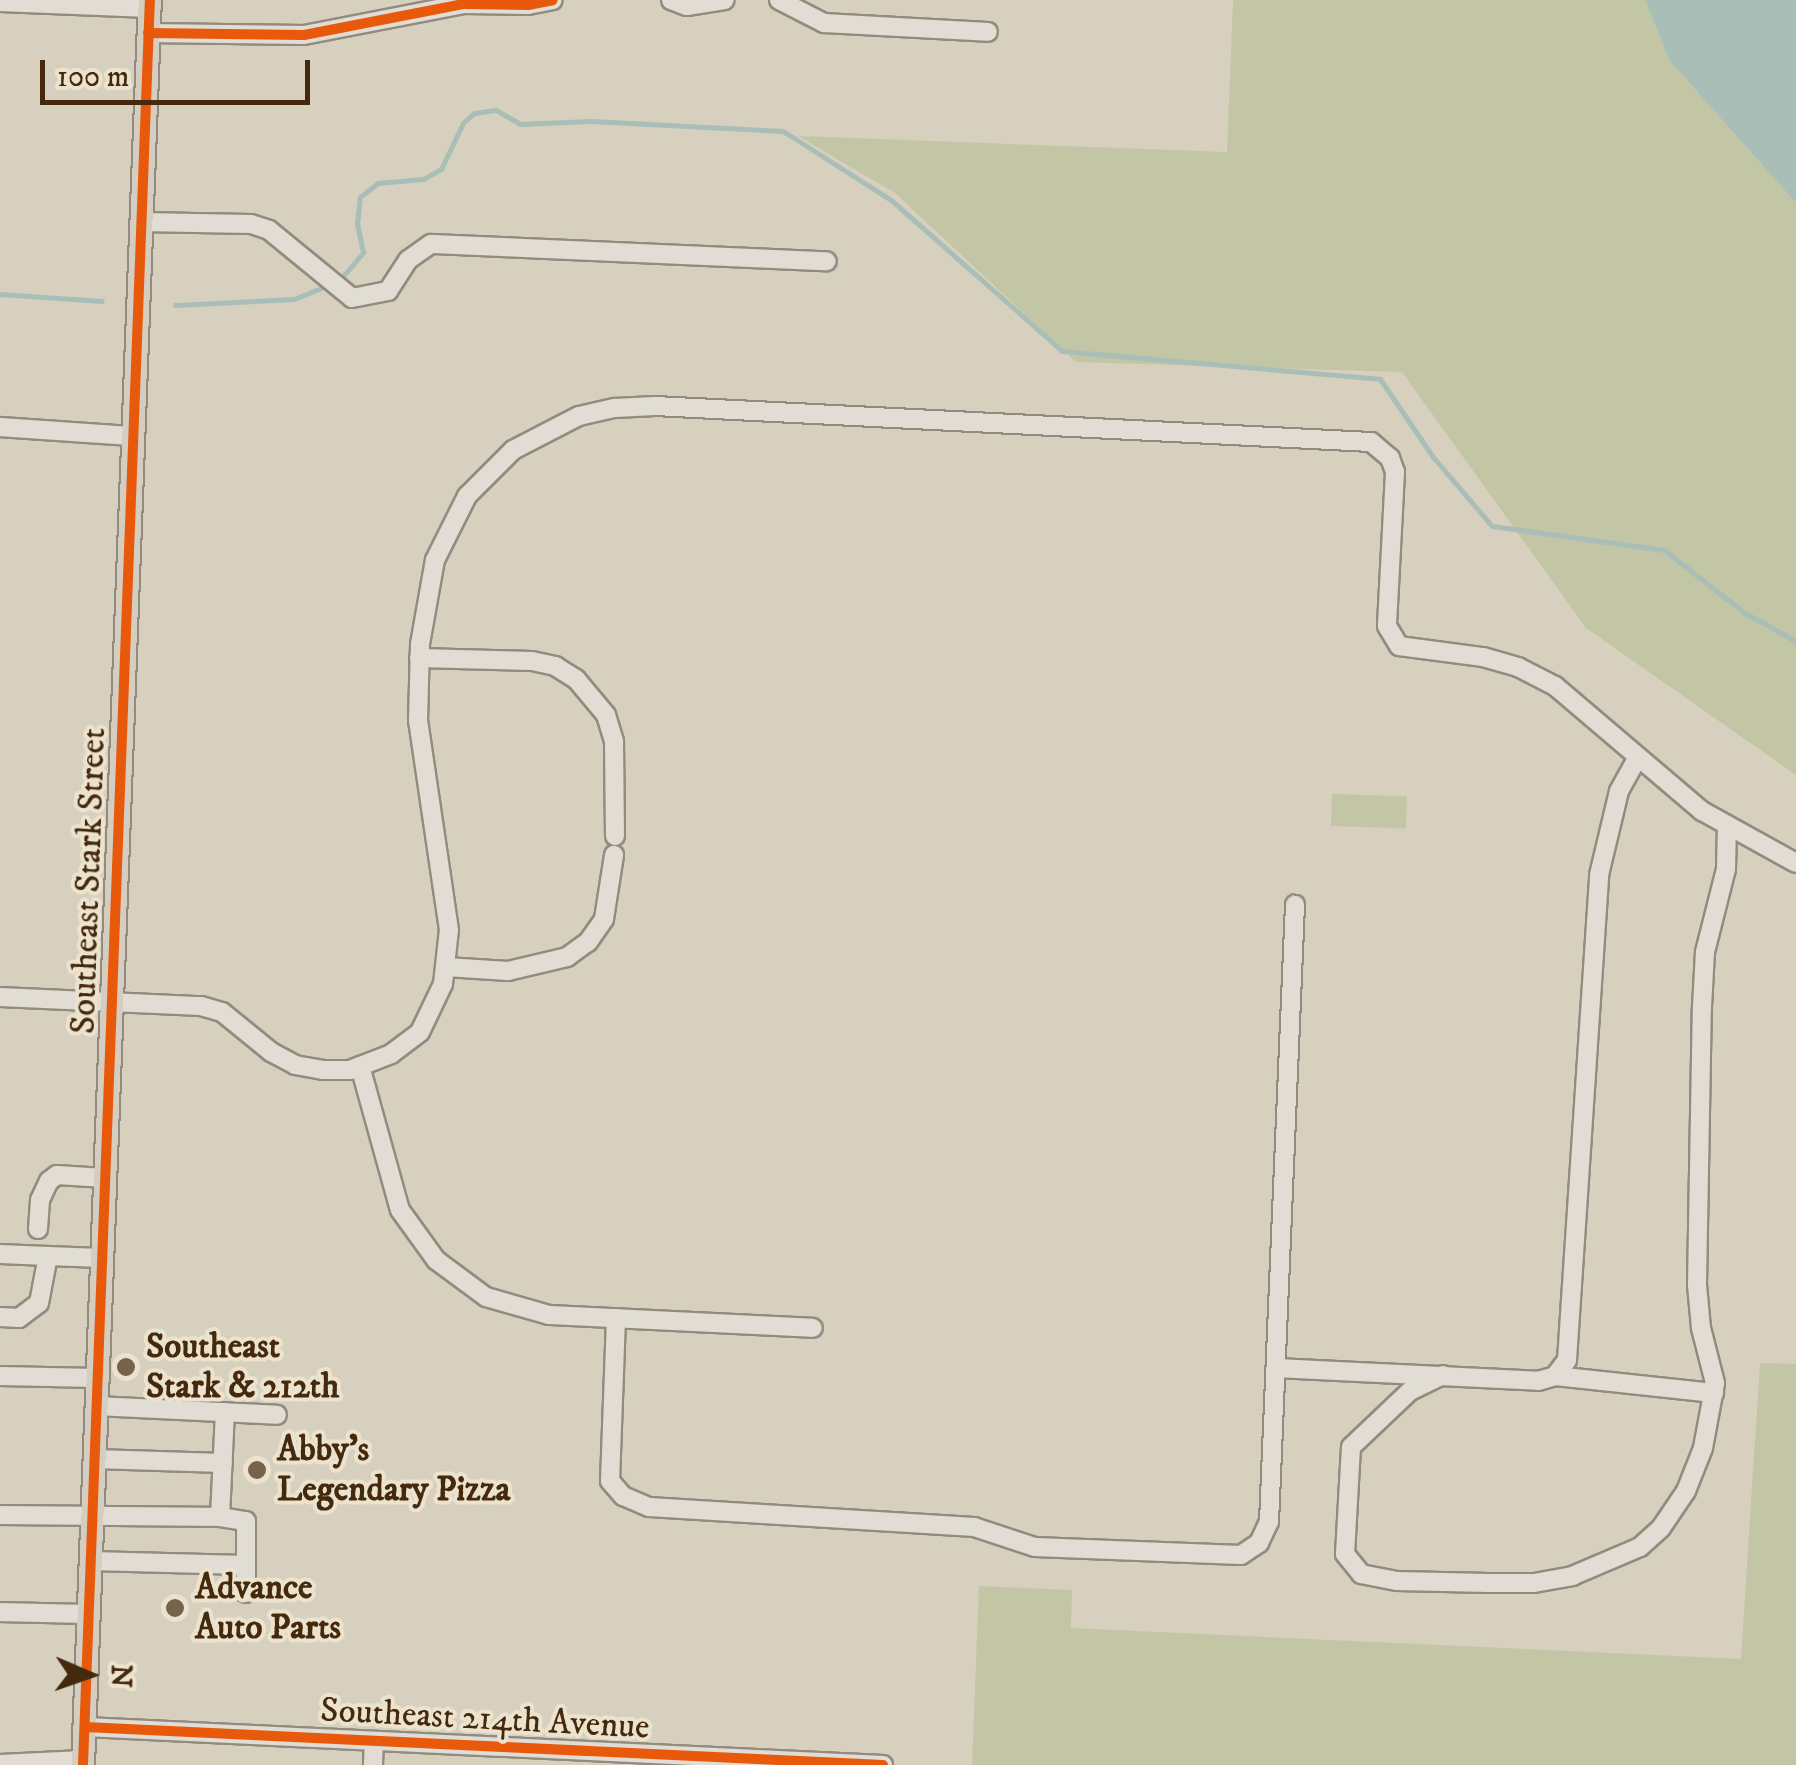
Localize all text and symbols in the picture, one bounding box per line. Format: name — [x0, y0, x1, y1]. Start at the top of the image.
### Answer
scale bar — [45, 40, 315, 102]
text: 100 m — [57, 59, 129, 96]
street label: Southeast Stark Street — [63, 727, 115, 1035]
place label: Southeast Stark & 212th — [146, 1326, 339, 1408]
marker: Southeast Stark & 212th — [115, 1356, 137, 1378]
place label: Abby's Legendary Pizza — [277, 1429, 510, 1511]
marker: Abby's Legendary Pizza — [246, 1459, 268, 1481]
place label: Advance Auto Parts — [195, 1567, 341, 1649]
marker: Advance Auto Parts — [164, 1597, 186, 1619]
north arrow — [40, 1625, 140, 1725]
text: N — [103, 1664, 138, 1688]
street label: Southeast 214th Avenue — [319, 1689, 651, 1749]

